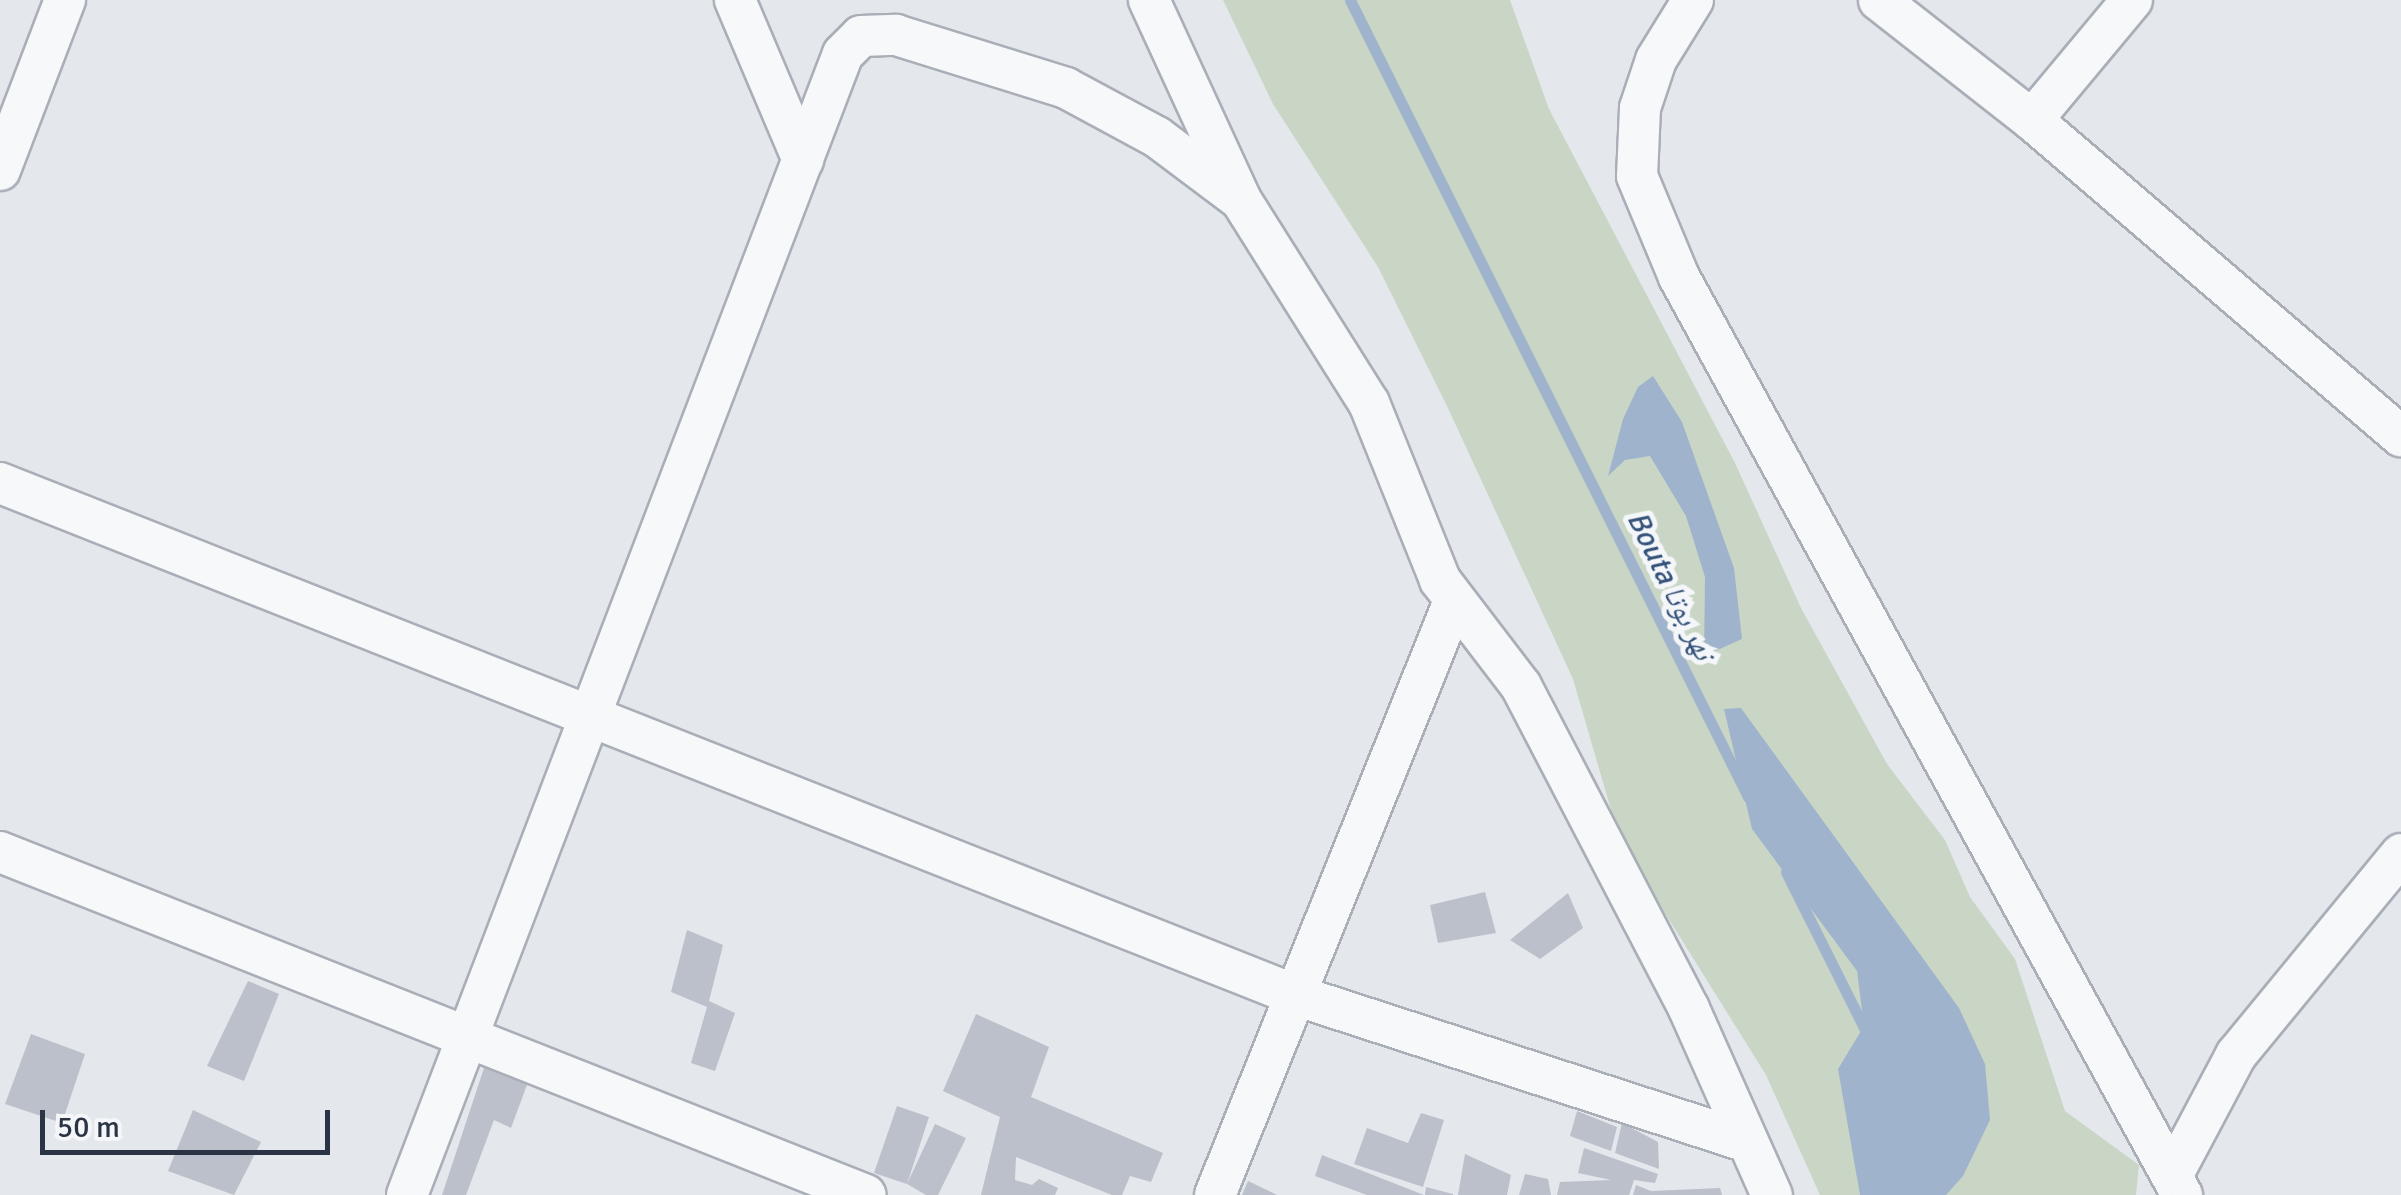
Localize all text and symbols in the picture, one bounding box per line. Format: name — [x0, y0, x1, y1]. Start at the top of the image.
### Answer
water label: Bouta نهر بوتا — [1619, 506, 1721, 666]
scale bar — [45, 1090, 335, 1152]
text: 50 m — [57, 1109, 120, 1146]

